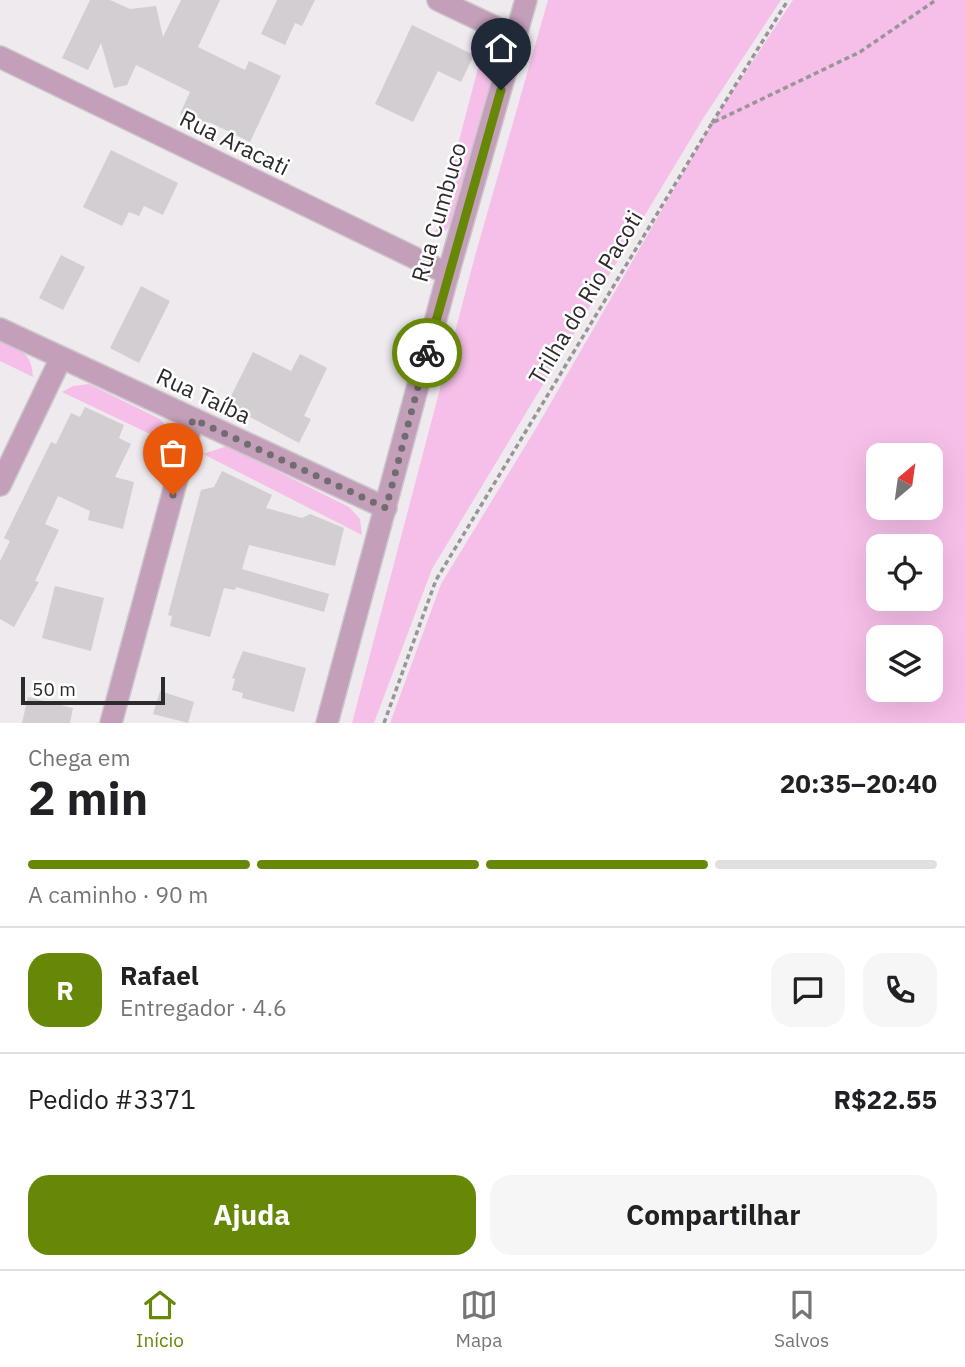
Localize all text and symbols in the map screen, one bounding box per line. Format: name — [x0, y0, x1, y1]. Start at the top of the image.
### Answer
pin — [471, 18, 531, 90]
icon: home — [482, 29, 520, 67]
street label: Rua Aracati — [175, 103, 295, 181]
street label: Rua Cumbuco — [404, 139, 472, 285]
street label: Trilha do Rio Pacoti — [521, 204, 649, 390]
courier — [392, 318, 462, 388]
icon: bike — [408, 334, 446, 372]
street label: Rua Taíba — [152, 360, 256, 430]
pin — [143, 423, 203, 495]
icon: bag — [154, 434, 192, 472]
north arrow — [866, 443, 943, 520]
map controls — [866, 443, 943, 702]
button: locate — [866, 534, 943, 611]
button: layers — [866, 625, 943, 702]
scale bar — [21, 674, 164, 706]
text: 50 m — [32, 677, 76, 701]
text: Chega em — [28, 742, 130, 772]
text: 20:35–20:40 — [780, 766, 937, 800]
text: 2 min — [28, 768, 148, 828]
text: A caminho · 90 m — [28, 879, 208, 909]
button: chat — [771, 953, 845, 1027]
button: phone — [863, 953, 937, 1027]
text: Rafael — [120, 958, 199, 992]
text: R — [56, 973, 74, 1007]
text: Entregador · 4.6 — [120, 992, 287, 1022]
text: Pedido #3371 — [28, 1082, 196, 1116]
text: R$22.55 — [833, 1082, 937, 1116]
button: Ajuda — [28, 1175, 476, 1255]
button: Compartilhar — [490, 1175, 937, 1255]
tab: Início — [136, 1286, 184, 1352]
tab: Mapa — [456, 1286, 502, 1352]
tab: Salvos — [774, 1286, 829, 1352]

